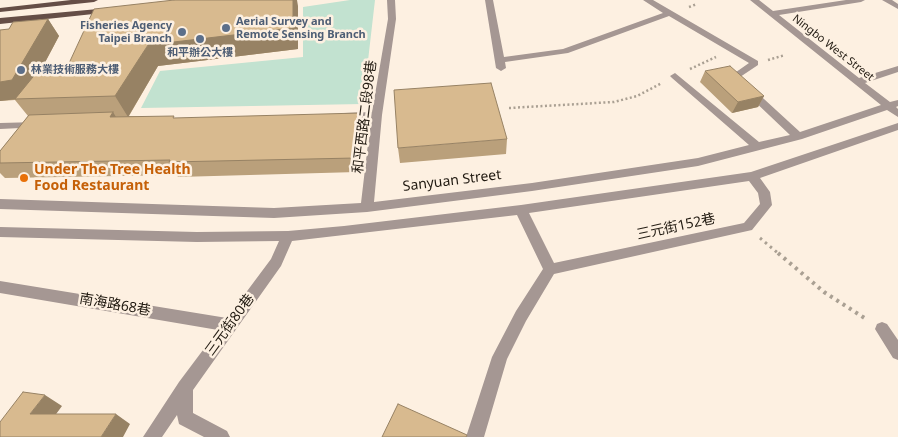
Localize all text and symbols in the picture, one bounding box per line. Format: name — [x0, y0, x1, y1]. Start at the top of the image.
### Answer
street label: Ningbo West Street — [790, 12, 876, 84]
place label: Aerial Survey and Remote Sensing Branch — [236, 15, 366, 41]
place label: Fisheries Agency Taipei Branch — [80, 19, 172, 45]
marker: Aerial Survey and Remote Sensing Branch — [220, 22, 232, 34]
marker: Fisheries Agency Taipei Branch — [176, 26, 188, 38]
marker: 和平辦公大樓 — [194, 33, 206, 45]
place label: 和平辦公大樓 — [167, 46, 233, 60]
street label: 和平西路二段98巷 — [350, 59, 380, 175]
place label: 林業技術服務大樓 — [31, 63, 119, 77]
marker: 林業技術服務大樓 — [15, 64, 27, 76]
place label: Under The Tree Health Food Restaurant — [34, 162, 190, 194]
street label: Sanyuan Street — [402, 167, 502, 195]
marker: Under The Tree Health Food Restaurant — [18, 172, 30, 184]
street label: 三元街152巷 — [635, 210, 717, 244]
street label: 南海路68巷 — [78, 290, 152, 320]
street label: 三元街80巷 — [202, 291, 258, 359]

